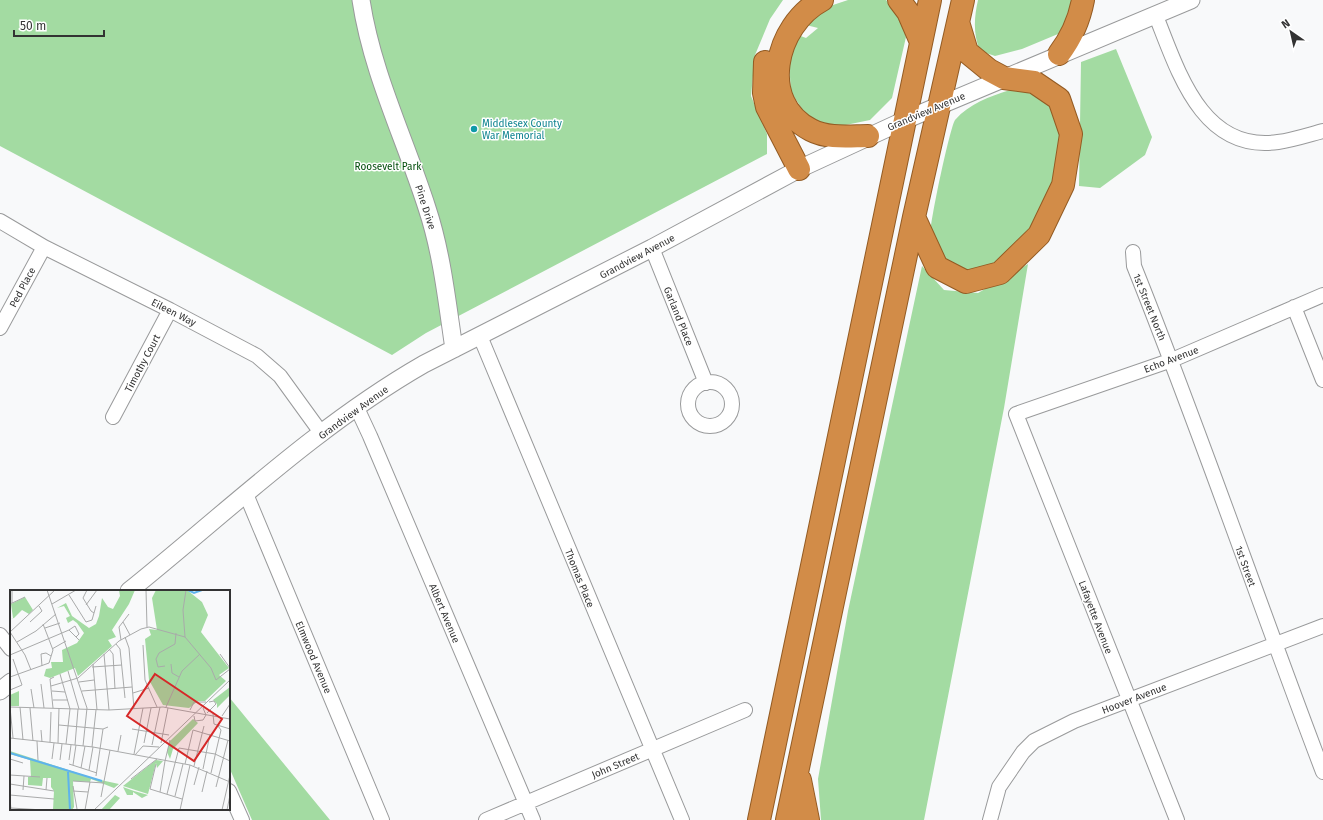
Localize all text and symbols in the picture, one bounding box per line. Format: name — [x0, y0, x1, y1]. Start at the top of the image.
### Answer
scale bar — [14, 12, 104, 38]
north arrow — [1271, 12, 1311, 52]
text: N — [1279, 17, 1292, 32]
text: 50 m — [20, 19, 46, 33]
street label: Grandview Avenue — [886, 90, 967, 134]
place label: Middlesex County War Memorial — [482, 118, 562, 142]
marker: Middlesex County War Memorial — [469, 124, 479, 134]
park label: Roosevelt Park — [355, 161, 422, 173]
street label: Pine Drive — [412, 184, 438, 231]
street label: Grandview Avenue — [598, 232, 677, 282]
street label: Ped Place — [7, 265, 38, 310]
street label: 1st Street North — [1130, 272, 1168, 343]
street label: Garland Place — [661, 285, 695, 348]
street label: Eileen Way — [149, 297, 198, 329]
street label: Timothy Court — [123, 332, 163, 394]
street label: Echo Avenue — [1142, 344, 1200, 376]
street label: Grandview Avenue — [316, 383, 391, 442]
street label: 1st Street — [1232, 544, 1258, 589]
street label: Thomas Place — [562, 547, 596, 609]
street label: Lafayette Avenue — [1076, 579, 1115, 656]
street label: Albert Avenue — [426, 582, 462, 645]
inset map — [10, 590, 230, 810]
street label: Elmwood Avenue — [292, 619, 334, 695]
street label: Hoover Avenue — [1100, 681, 1168, 717]
street label: John Street — [590, 750, 641, 781]

